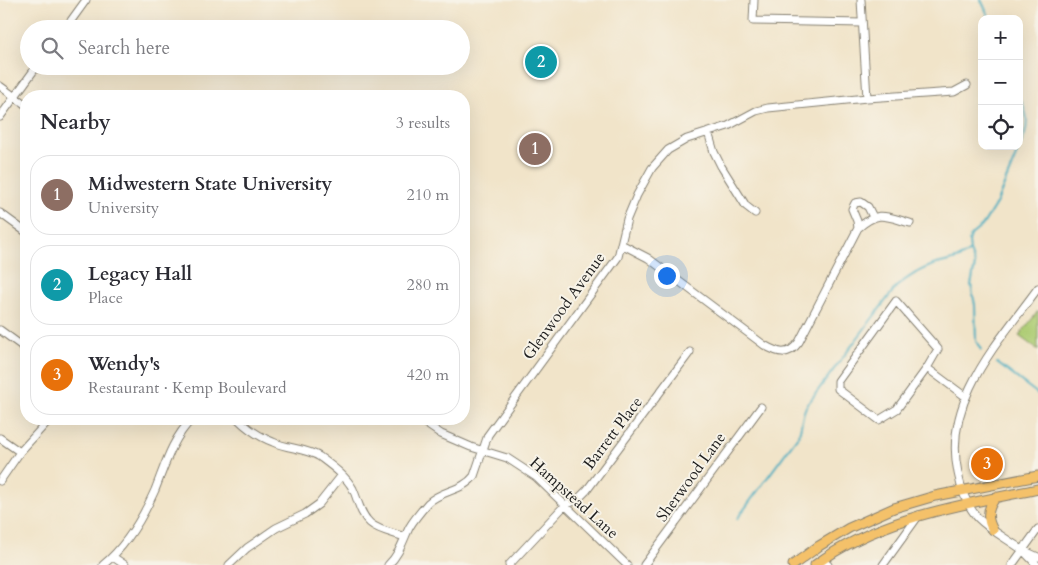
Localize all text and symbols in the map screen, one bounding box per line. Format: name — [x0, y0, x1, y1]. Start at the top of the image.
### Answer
map controls — [978, 15, 1023, 150]
button: + — [978, 15, 1023, 60]
search box — [20, 20, 470, 75]
icon: search — [38, 34, 66, 62]
text: Search here — [78, 35, 170, 61]
pin: 2 — [525, 43, 557, 81]
button: − — [978, 60, 1023, 105]
button: locate — [978, 105, 1023, 150]
text: Nearby — [40, 108, 111, 137]
text: 3 results — [396, 112, 450, 134]
pin: 1 — [519, 130, 551, 168]
text: Midwestern State University — [88, 171, 332, 197]
text: 1 — [53, 184, 61, 206]
text: 210 m — [407, 184, 449, 206]
text: University — [88, 197, 159, 219]
street label: Glenwood Avenue — [518, 248, 610, 364]
text: Legacy Hall — [88, 261, 192, 287]
your location — [654, 263, 680, 289]
text: 2 — [53, 274, 61, 296]
text: 280 m — [407, 274, 449, 296]
text: Place — [88, 287, 123, 309]
text: Wendy's — [88, 351, 160, 377]
text: 3 — [53, 364, 61, 386]
text: 420 m — [407, 364, 449, 386]
text: Restaurant · Kemp Boulevard — [88, 377, 287, 399]
street label: Barrett Place — [578, 392, 648, 474]
street label: Sherwood Lane — [651, 428, 731, 526]
pin: 3 — [971, 445, 1003, 483]
street label: Hampstead Lane — [525, 452, 623, 544]

